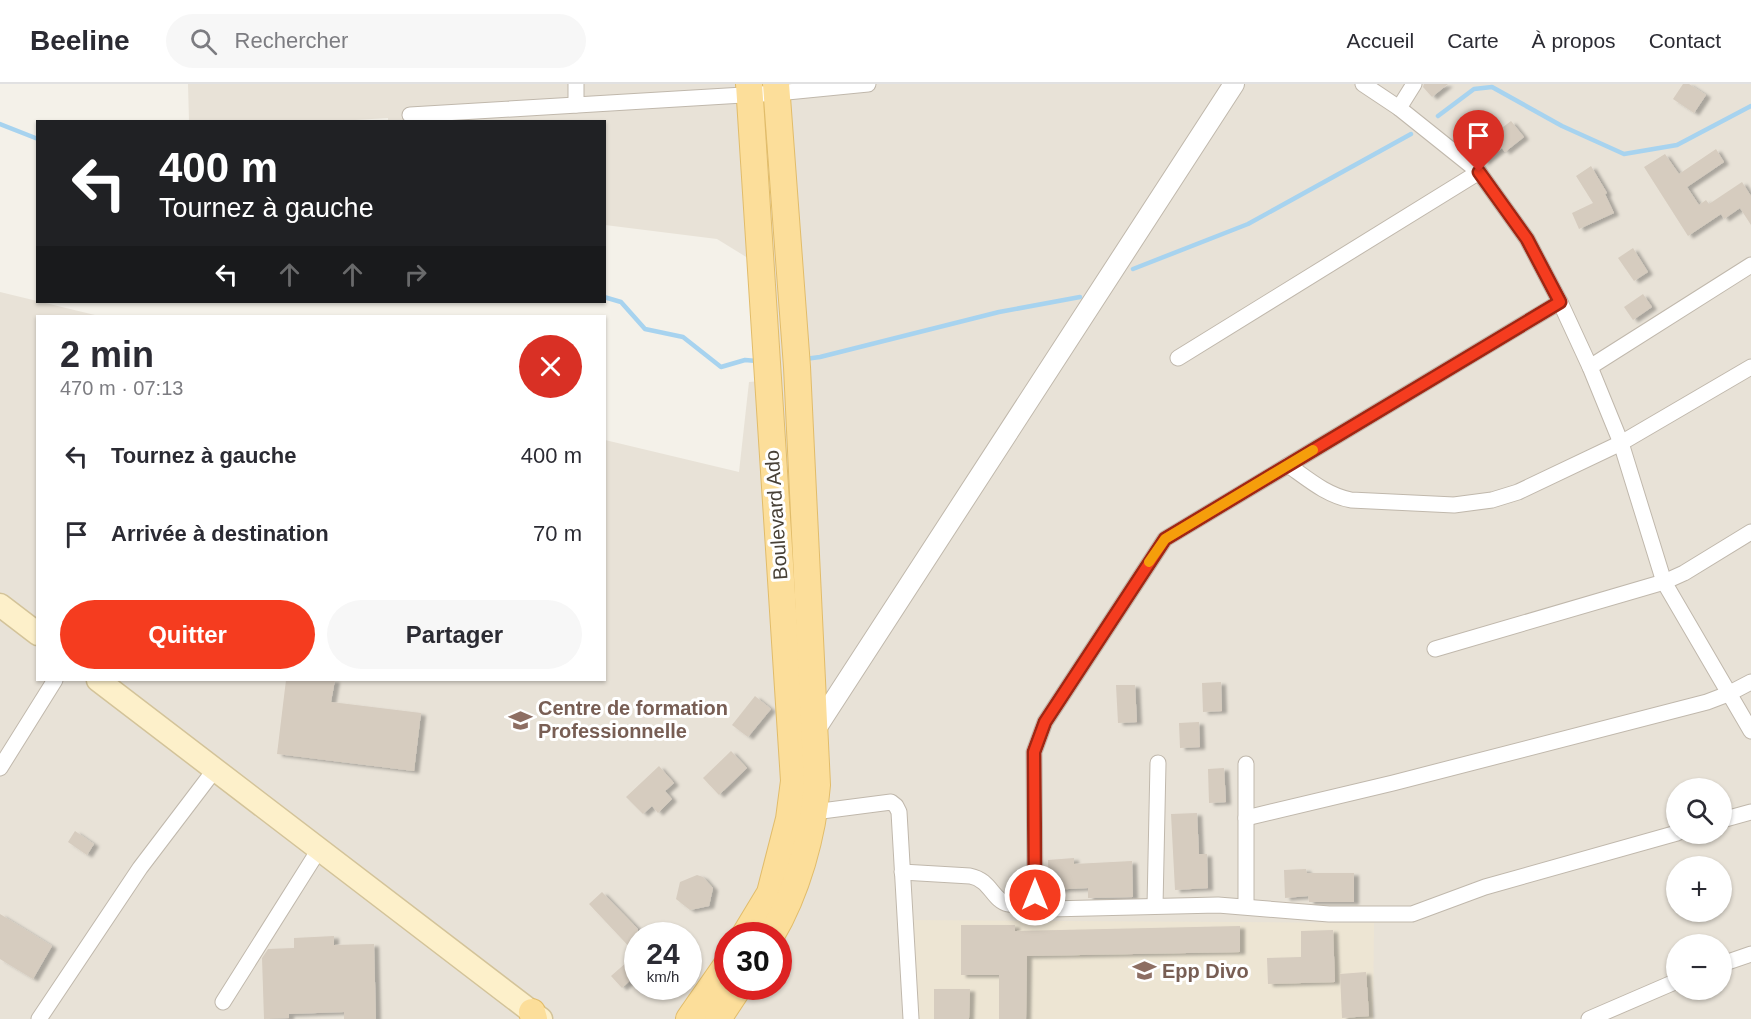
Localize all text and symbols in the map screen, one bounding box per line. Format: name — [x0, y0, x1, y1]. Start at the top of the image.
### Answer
search box — [166, 14, 586, 68]
text: Beeline — [30, 25, 130, 56]
icon: search — [187, 25, 220, 58]
text: Rechercher — [235, 28, 348, 53]
text: Accueil — [1347, 29, 1414, 52]
text: Carte — [1447, 29, 1499, 52]
text: À propos — [1532, 29, 1616, 52]
text: Contact — [1649, 29, 1721, 52]
pin — [1453, 110, 1504, 172]
icon: arrive — [1462, 119, 1495, 152]
icon: left — [60, 144, 138, 222]
text: 400 m — [159, 144, 278, 191]
text: Tournez à gauche — [159, 193, 374, 223]
icon: left — [210, 258, 243, 291]
icon: ahead — [273, 258, 306, 291]
icon: ahead — [336, 258, 369, 291]
icon: right — [399, 258, 432, 291]
text: 2 min — [60, 334, 154, 375]
button: close — [519, 335, 582, 398]
text: 470 m · 07:13 — [60, 377, 183, 399]
icon: left — [60, 440, 93, 473]
text: Tournez à gauche — [111, 443, 296, 468]
text: 400 m — [521, 443, 582, 468]
street label: Boulevard Ado — [760, 449, 792, 581]
icon: arrive — [60, 518, 93, 551]
text: Arrivée à destination — [111, 521, 329, 546]
text: 70 m — [533, 521, 582, 546]
button: Quitter — [60, 600, 315, 669]
button: Partager — [327, 600, 582, 669]
place label: Centre de formation Professionnelle — [538, 697, 728, 742]
school or university icon: Centre de formation Professionnelle — [507, 707, 533, 733]
map controls — [1666, 778, 1732, 1000]
button: search — [1666, 778, 1732, 844]
button: + — [1666, 856, 1732, 922]
position arrow — [1003, 863, 1067, 927]
speed limit sign: 30 — [714, 922, 792, 1000]
button: − — [1666, 934, 1732, 1000]
text: 24 — [646, 937, 680, 970]
school or university icon: Epp Divo — [1131, 958, 1157, 984]
place label: Epp Divo — [1162, 960, 1249, 982]
text: km/h — [647, 968, 679, 985]

